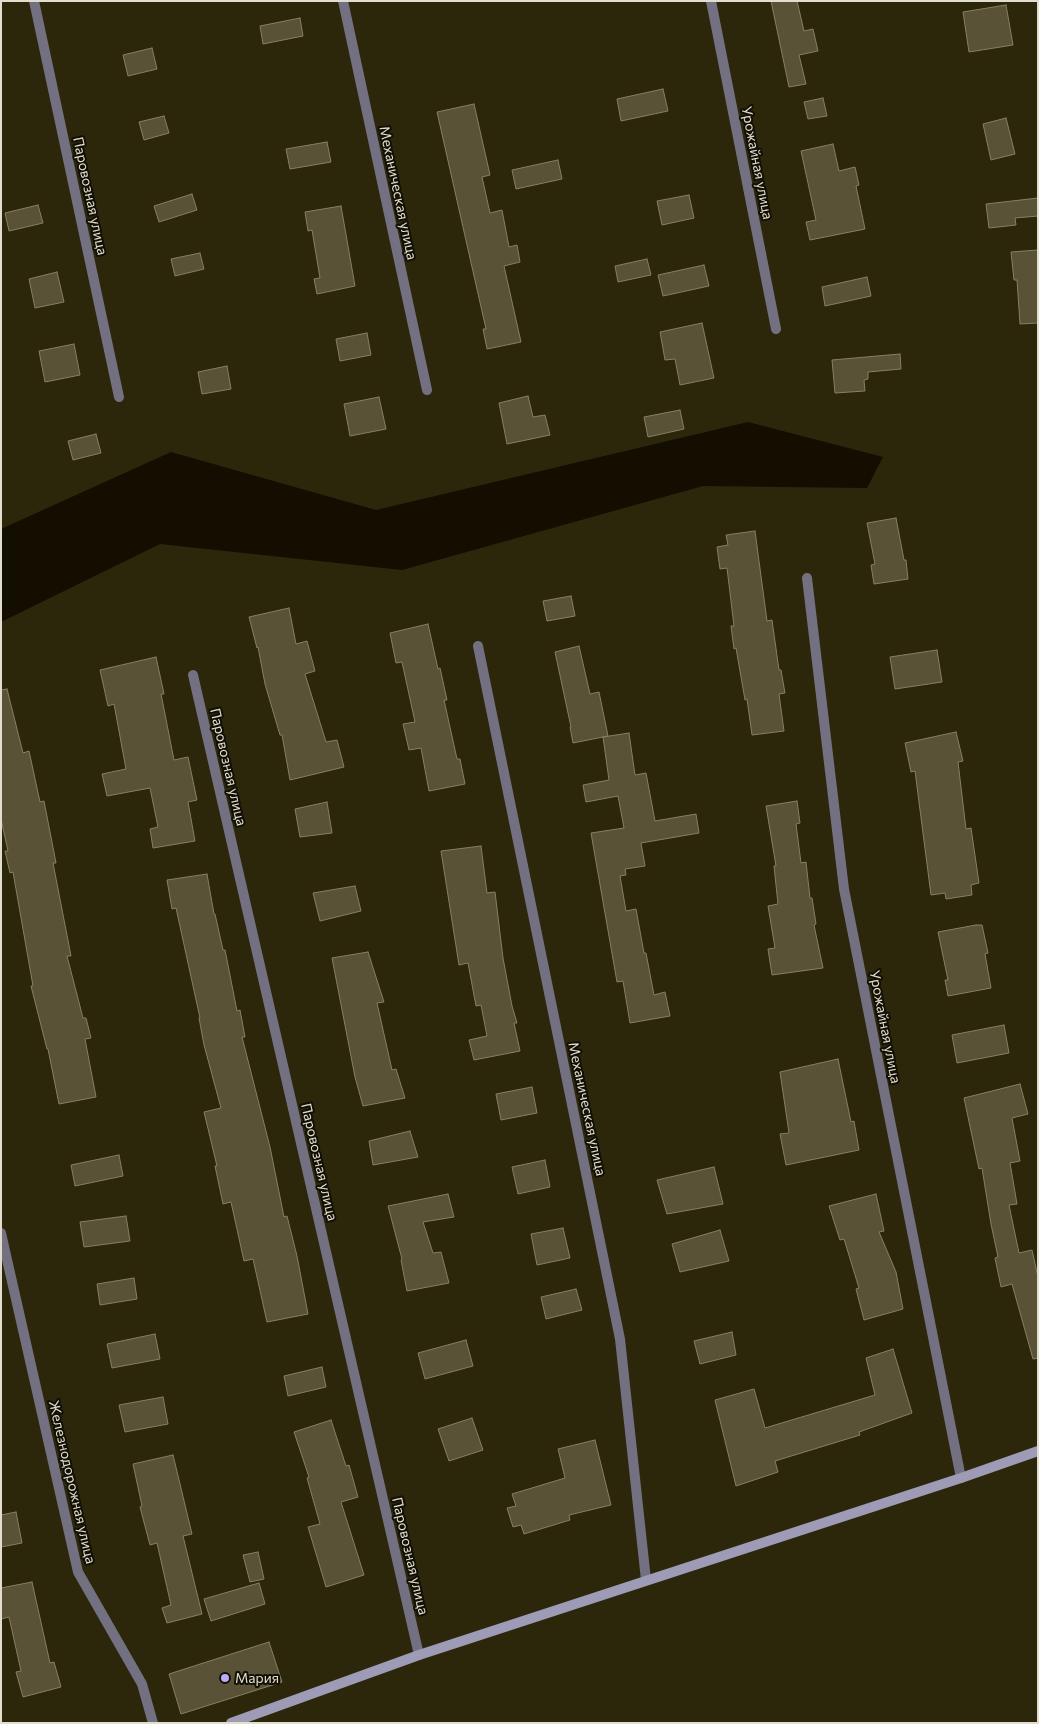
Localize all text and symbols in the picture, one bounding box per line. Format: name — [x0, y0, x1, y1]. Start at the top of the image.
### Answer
street label: Урожайная улица — [738, 105, 776, 221]
street label: Механическая улица — [376, 125, 420, 261]
street label: Паровозная улица — [69, 135, 111, 257]
street label: Паровозная улица — [206, 706, 250, 828]
street label: Урожайная улица — [866, 969, 904, 1085]
street label: Механическая улица — [565, 1041, 609, 1177]
street label: Паровозная улица — [297, 1101, 341, 1223]
street label: Железнодорожная улица — [45, 1399, 99, 1565]
street label: Паровозная улица — [388, 1495, 432, 1617]
place label: Мария — [235, 1670, 279, 1686]
marker: Мария — [219, 1672, 231, 1684]

